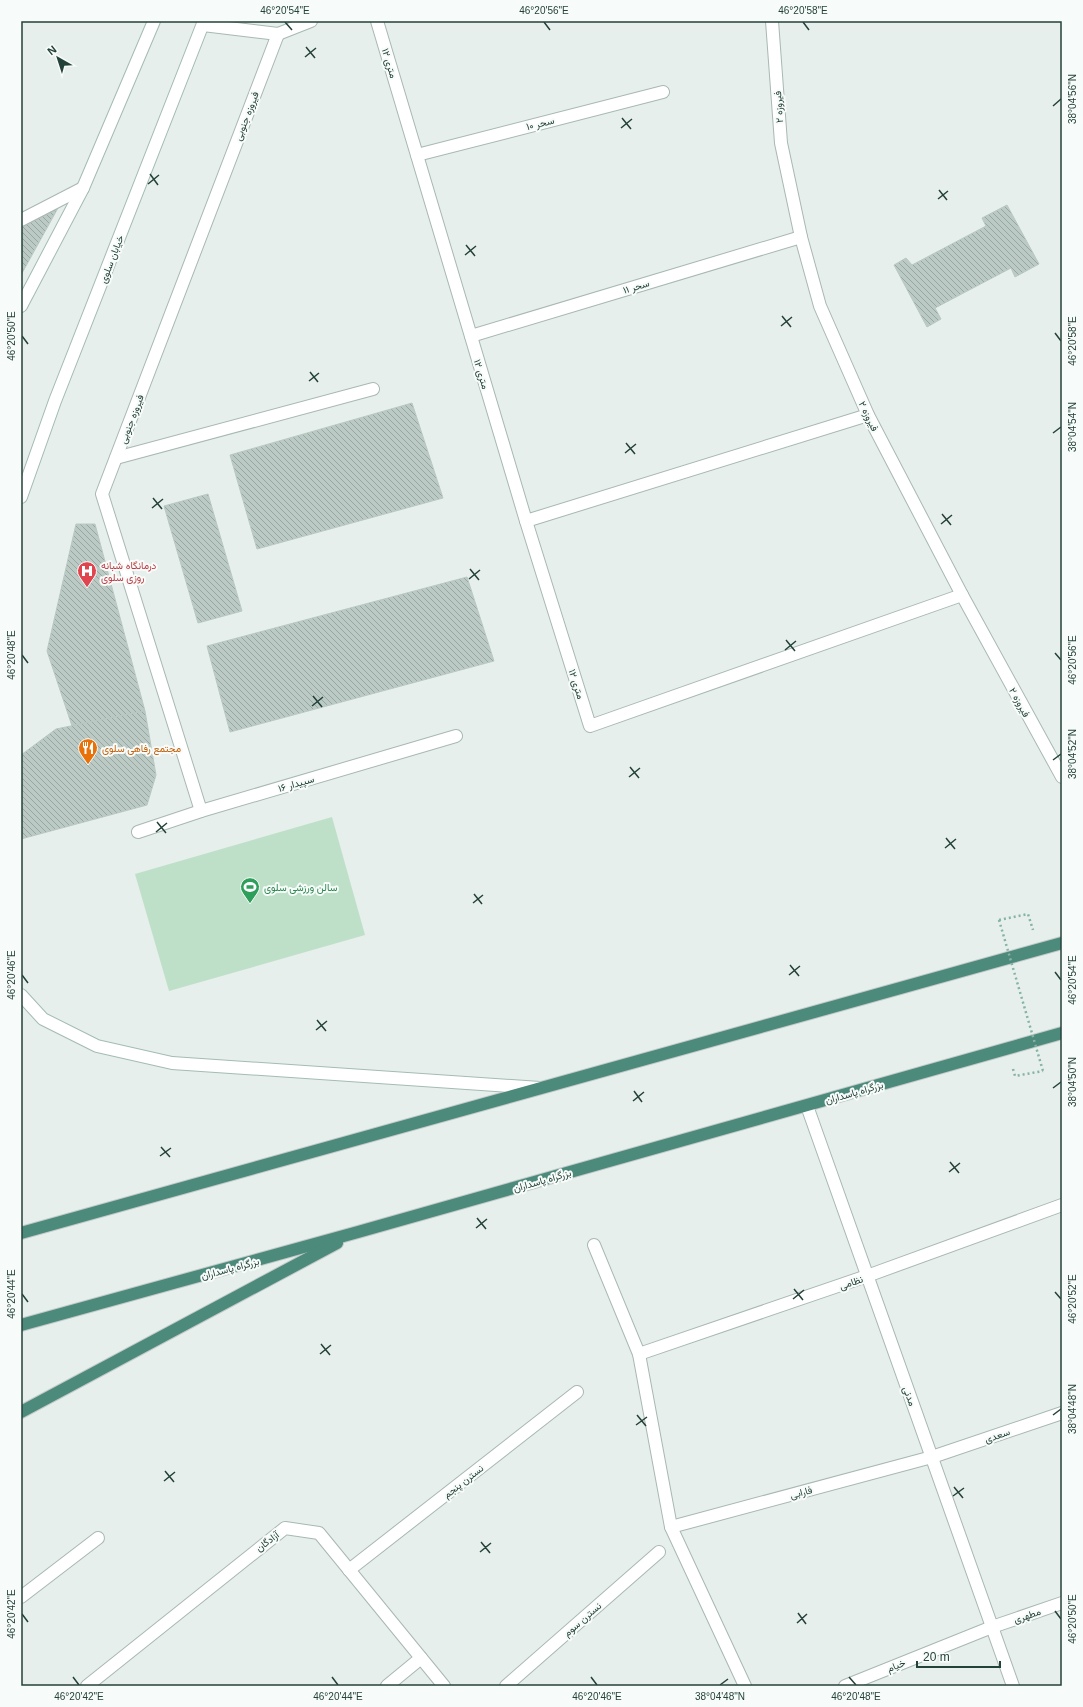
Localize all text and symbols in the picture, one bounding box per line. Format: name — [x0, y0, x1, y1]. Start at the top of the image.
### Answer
text: 46°20'54"E — [260, 5, 310, 16]
text: 46°20'56"E — [519, 5, 569, 16]
text: 46°20'58"E — [778, 5, 828, 16]
north arrow — [38, 38, 78, 78]
text: N — [45, 43, 59, 57]
street label: ۱۲ متری — [379, 47, 399, 80]
text: 38°04'56"N — [1067, 74, 1078, 124]
street label: فیروزه جنوبی — [232, 90, 262, 143]
street label: فیروزه ٢ — [772, 90, 786, 123]
street label: سحر ۱۰ — [525, 115, 556, 133]
street label: خیابان سلوی — [97, 233, 127, 285]
street label: سحر ۱۱ — [622, 277, 651, 297]
text: 46°20'50"E — [6, 311, 17, 361]
text: 46°20'58"E — [1067, 316, 1078, 366]
street label: ۱۲ متری — [471, 358, 491, 391]
street label: فیروزه جنوبی — [117, 393, 147, 446]
street label: فیروزه ٢ — [856, 399, 881, 434]
text: 38°04'54"N — [1067, 402, 1078, 452]
hospital icon: درمانگاه شبانه روزی سلوی — [76, 560, 98, 588]
place label: درمانگاه شبانه روزی سلوی — [101, 560, 157, 584]
text: 46°20'48"E — [6, 630, 17, 680]
text: 46°20'56"E — [1067, 635, 1078, 685]
street label: ۱۲ متری — [566, 668, 587, 701]
street label: فیروزه ٢ — [1006, 686, 1032, 720]
text: 38°04'52"N — [1067, 729, 1078, 779]
restaurant icon: مجتمع رفاهی سلوی — [77, 737, 99, 765]
place label: مجتمع رفاهی سلوی — [102, 743, 181, 755]
street label: سپیدار ۱۶ — [277, 773, 316, 796]
sports icon: سالن ورزشی سلوی — [239, 876, 261, 904]
place label: سالن ورزشی سلوی — [264, 882, 338, 894]
text: 46°20'46"E — [6, 950, 17, 1000]
text: 46°20'54"E — [1067, 955, 1078, 1005]
text: 38°04'50"N — [1067, 1057, 1078, 1107]
street label: بزرگراه پاسداران — [824, 1079, 885, 1108]
street label: بزرگراه پاسداران — [512, 1167, 573, 1196]
street label: بزرگراه پاسداران — [200, 1255, 261, 1283]
text: 46°20'44"E — [6, 1269, 17, 1319]
street label: نظامی — [838, 1273, 865, 1293]
text: 46°20'52"E — [1067, 1274, 1078, 1324]
text: 38°04'48"N — [1067, 1384, 1078, 1434]
street label: مدنی — [900, 1385, 918, 1408]
street label: سعدی — [983, 1426, 1012, 1446]
street label: نسترن پنجم — [441, 1462, 487, 1502]
street label: فارابی — [789, 1484, 814, 1502]
street label: آزادگان — [254, 1529, 282, 1554]
text: 46°20'42"E — [6, 1589, 17, 1639]
text: 46°20'50"E — [1067, 1594, 1078, 1644]
street label: نسترن سوم — [561, 1600, 604, 1639]
street label: مطهری — [1012, 1606, 1043, 1626]
scale bar — [917, 1643, 1000, 1669]
text: 20 m — [923, 1650, 950, 1664]
street label: خیام — [885, 1657, 908, 1675]
text: 46°20'42"E — [54, 1691, 104, 1702]
text: 46°20'44"E — [313, 1691, 363, 1702]
text: 46°20'46"E — [572, 1691, 622, 1702]
text: 38°04'48"N — [695, 1691, 745, 1702]
text: 46°20'48"E — [831, 1691, 881, 1702]

